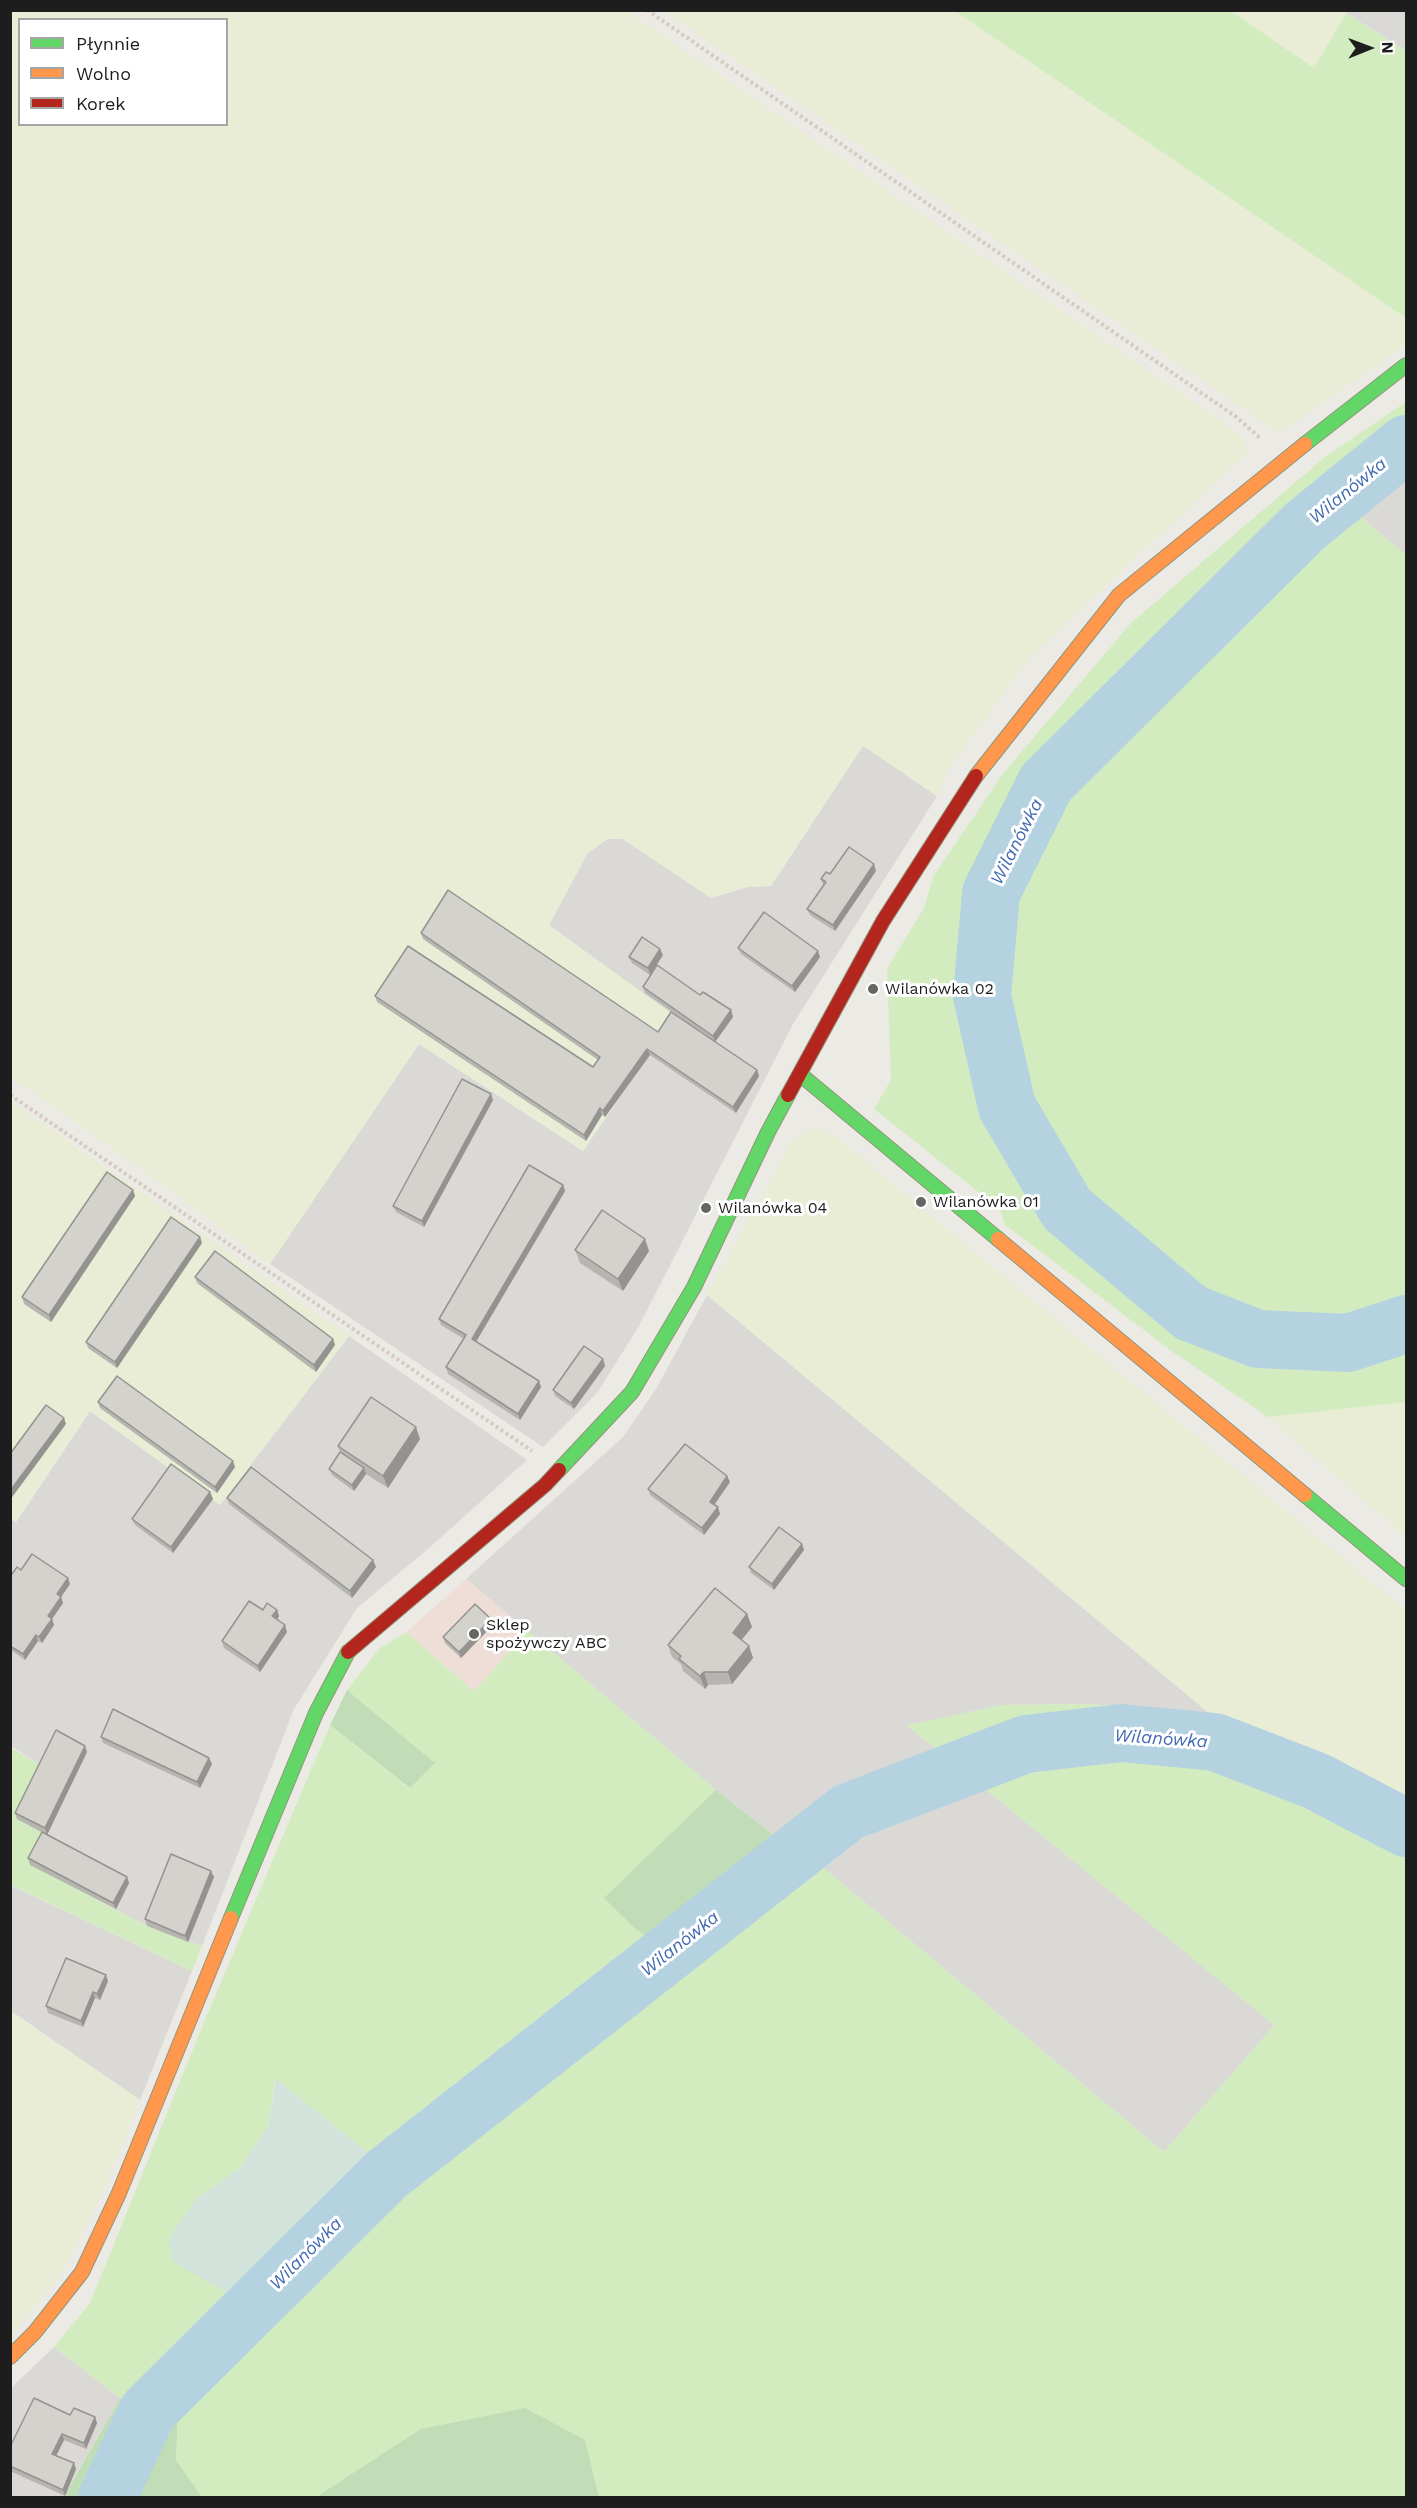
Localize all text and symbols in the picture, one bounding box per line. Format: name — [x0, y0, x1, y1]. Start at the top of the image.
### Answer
legend — [18, 18, 228, 126]
north arrow — [1339, 18, 1399, 78]
text: Płynnie — [76, 33, 140, 54]
text: N — [1378, 42, 1397, 54]
text: Wolno — [76, 63, 131, 84]
text: Korek — [76, 93, 126, 114]
water label: Wilanówka — [1305, 453, 1391, 529]
water label: Wilanówka — [986, 795, 1048, 889]
place label: Wilanówka 02 — [885, 979, 994, 999]
marker: Wilanówka 02 — [866, 982, 880, 996]
place label: Wilanówka 01 — [933, 1192, 1039, 1212]
marker: Wilanówka 01 — [914, 1195, 928, 1209]
place label: Wilanówka 04 — [718, 1198, 827, 1218]
marker: Wilanówka 04 — [699, 1201, 713, 1215]
place label: Sklep spożywczy ABC — [486, 1615, 607, 1653]
marker: Sklep spożywczy ABC — [467, 1627, 481, 1641]
water label: Wilanówka — [1114, 1725, 1208, 1753]
water label: Wilanówka — [637, 1907, 723, 1981]
water label: Wilanówka — [265, 2213, 347, 2295]

